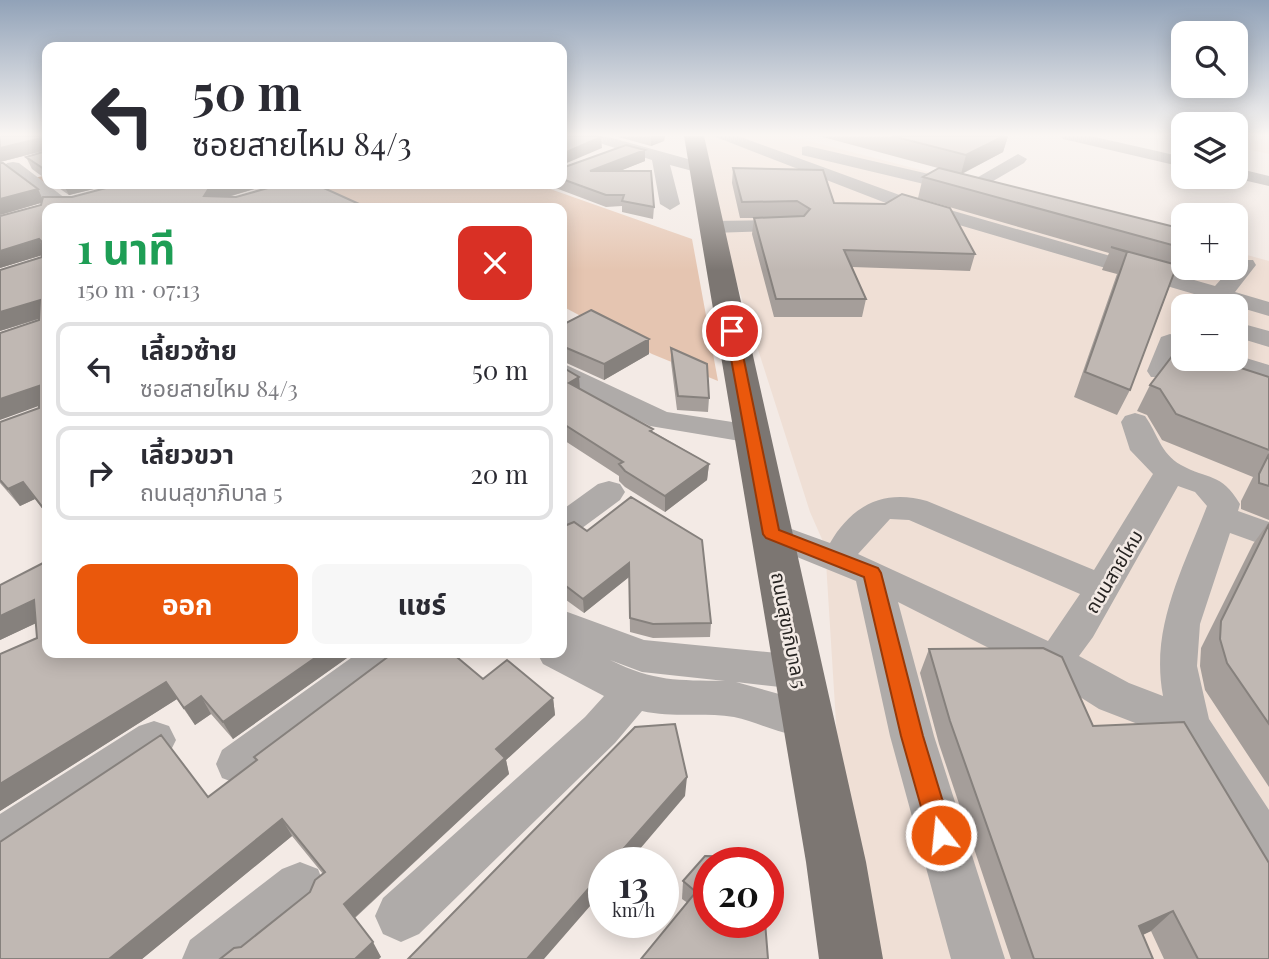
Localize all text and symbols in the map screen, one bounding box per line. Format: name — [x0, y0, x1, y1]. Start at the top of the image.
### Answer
map controls — [1171, 21, 1248, 371]
button: search — [1171, 21, 1248, 98]
text: 50 m — [192, 58, 302, 123]
icon: left — [77, 70, 168, 161]
button: layers — [1171, 112, 1248, 189]
text: ซอยสายไหม 84/3 — [192, 121, 412, 164]
button: + — [1171, 203, 1248, 280]
text: 1 นาที — [77, 219, 175, 275]
button: close — [458, 226, 532, 300]
text: 150 m · 07:13 — [77, 273, 200, 304]
button: − — [1171, 294, 1248, 371]
pin — [702, 301, 762, 361]
icon: arrive — [713, 312, 751, 350]
text: เลี้ยวซ้าย — [140, 332, 237, 367]
icon: left — [81, 350, 119, 388]
text: 50 m — [472, 352, 528, 387]
text: ซอยสายไหม 84/3 — [140, 372, 298, 403]
text: เลี้ยวขวา — [140, 436, 234, 471]
icon: right — [81, 454, 119, 492]
text: 20 m — [470, 456, 528, 491]
text: ถนนสุขาภิบาล 5 — [140, 476, 283, 507]
street label: ถนนสายไหม — [1078, 524, 1148, 618]
button: ออก — [77, 564, 298, 644]
button: แชร์ — [312, 564, 532, 644]
street label: ถนนสุขาภิบาล 5 — [766, 570, 814, 690]
position arrow — [904, 798, 978, 872]
speed limit sign: 20 — [693, 847, 784, 938]
text: 13 — [618, 860, 649, 907]
text: km/h — [612, 898, 655, 922]

